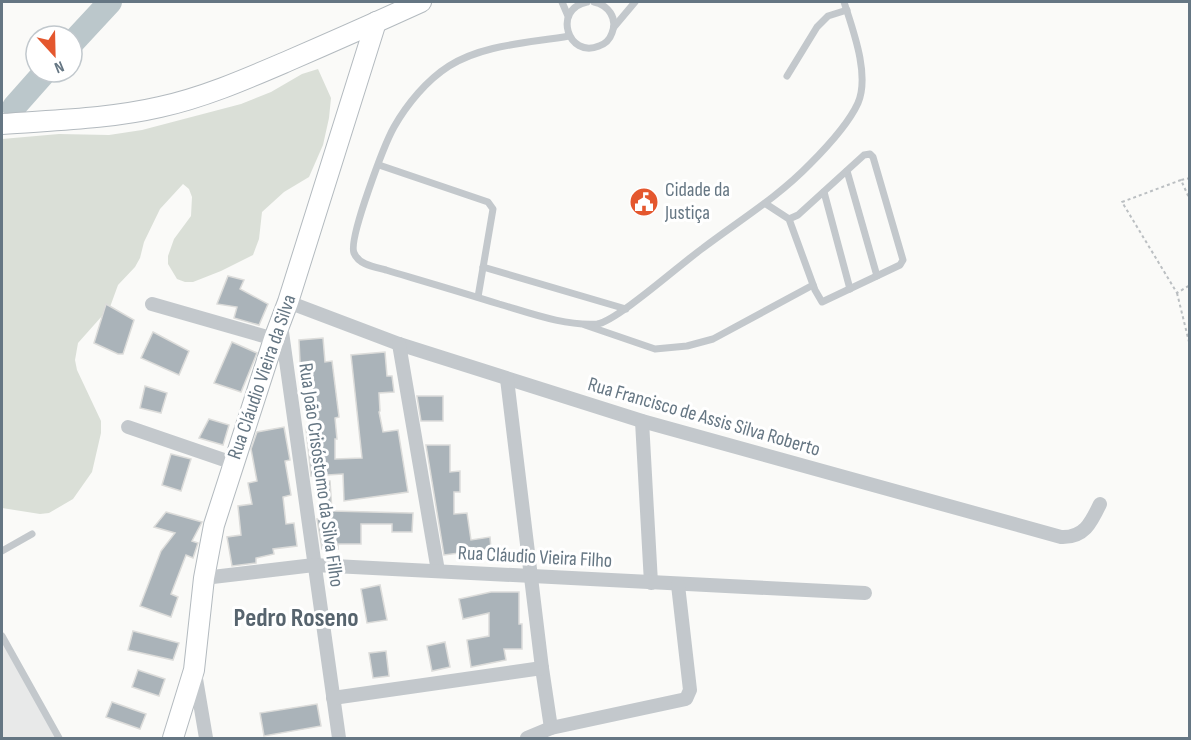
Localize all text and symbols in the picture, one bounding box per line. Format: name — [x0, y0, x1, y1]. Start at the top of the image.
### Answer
north arrow — [24, 24, 84, 84]
text: N — [52, 56, 67, 77]
place label: Cidade da Justiça — [664, 178, 730, 225]
public building icon: Cidade da Justiça — [628, 186, 660, 218]
street label: Rua Cláudio Vieira da Silva — [223, 291, 301, 463]
street label: Rua João Crisóstomo da Silva Filho — [293, 361, 349, 589]
street label: Rua Francisco de Assis Silva Roberto — [585, 372, 823, 462]
street label: Rua Cláudio Vieira Filho — [457, 541, 613, 573]
district label: Pedro Roseno — [233, 603, 359, 634]

